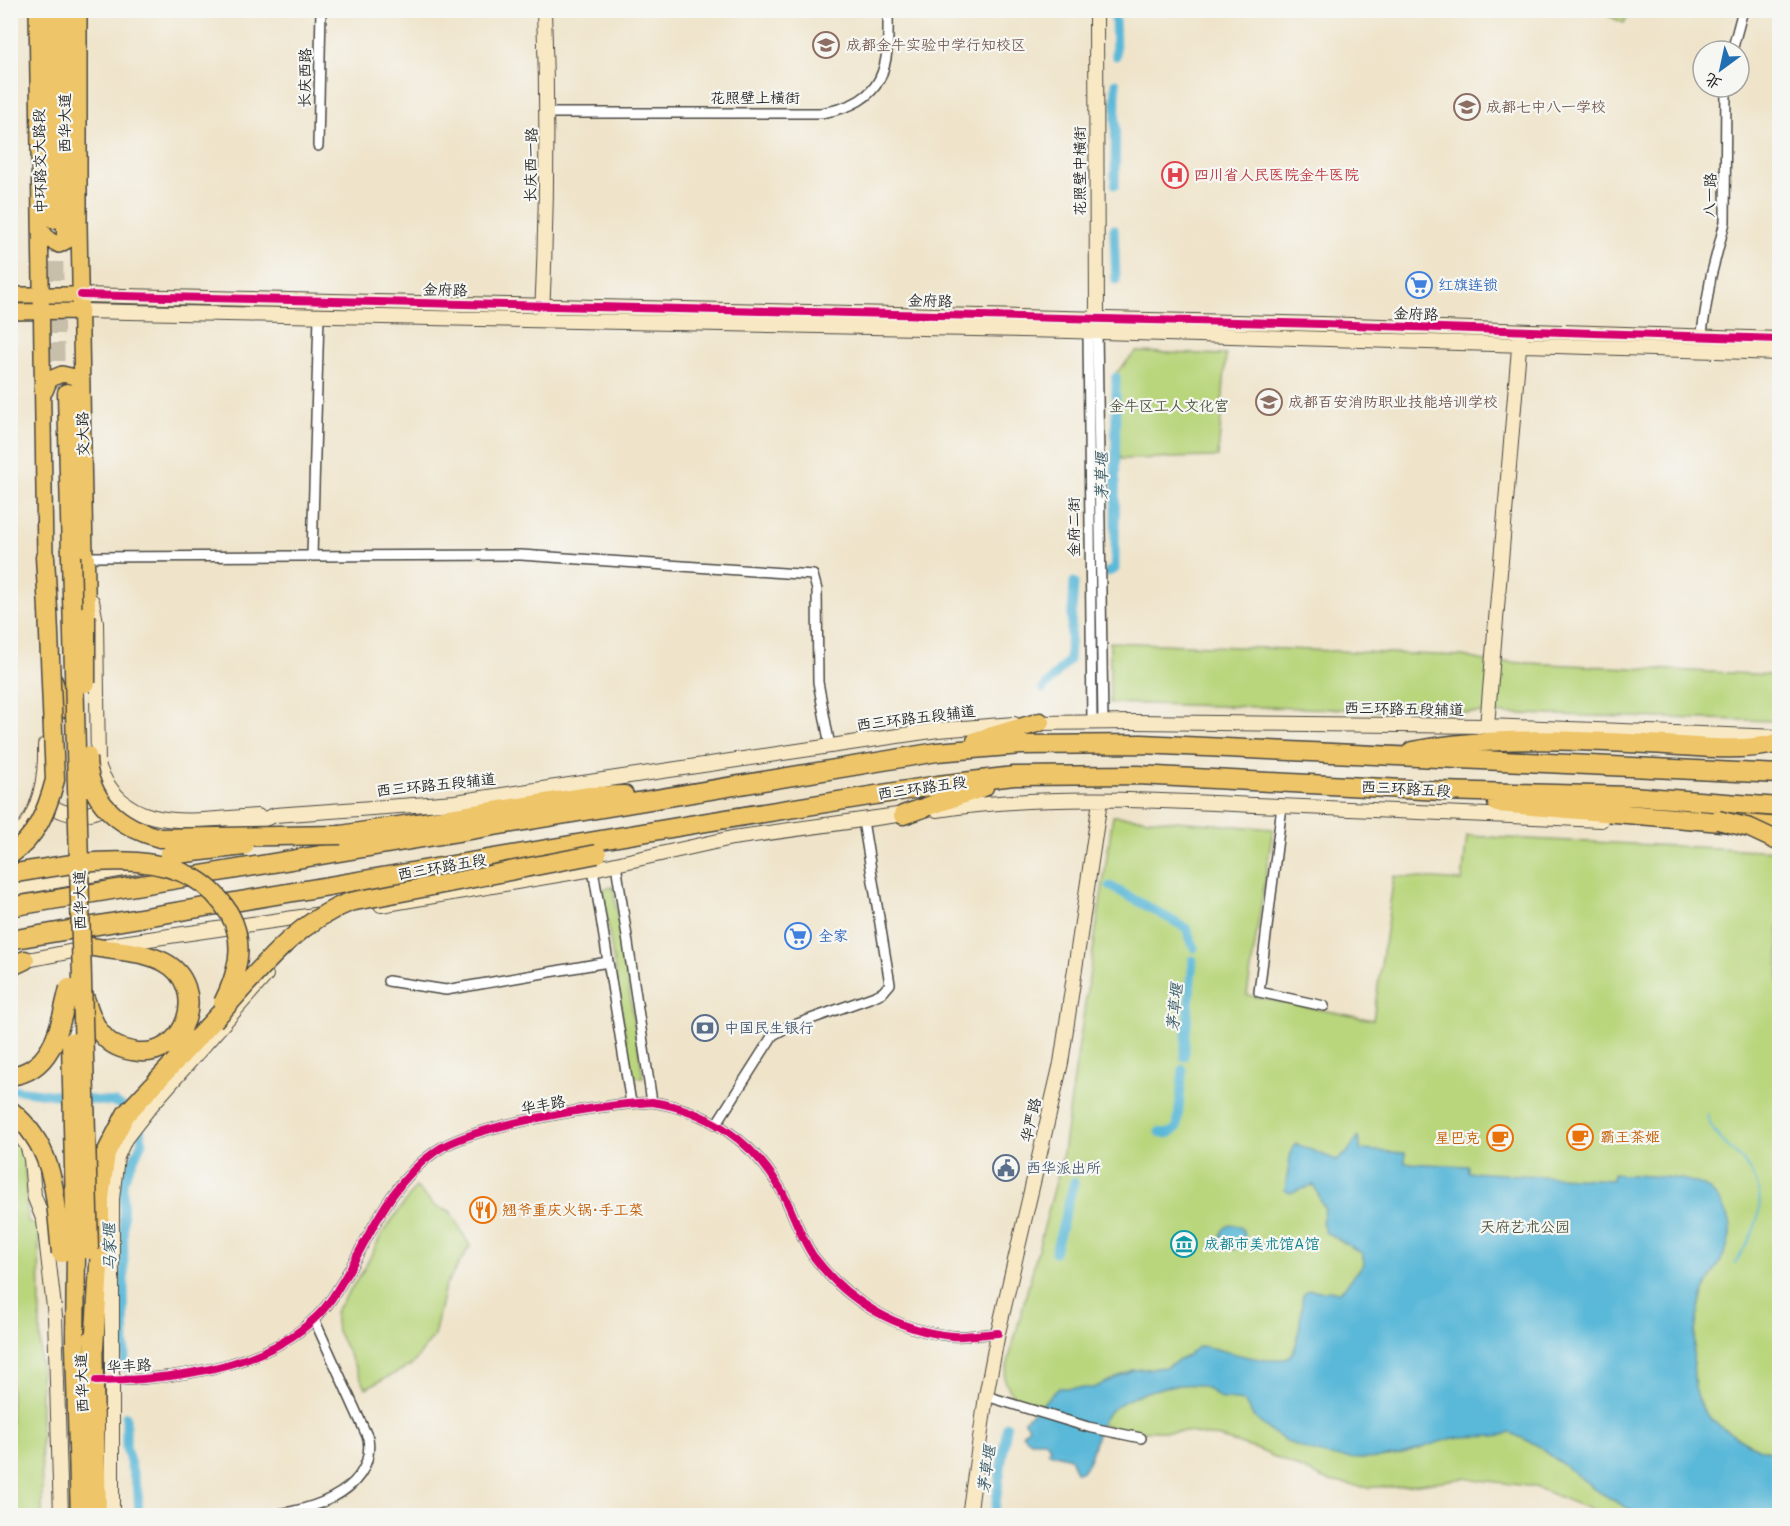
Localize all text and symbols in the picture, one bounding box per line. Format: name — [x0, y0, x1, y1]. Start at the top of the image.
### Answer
school or university icon: 成都金牛实验中学行知校区 — [811, 30, 841, 60]
place label: 成都金牛实验中学行知校区 — [846, 34, 1026, 54]
north arrow — [1691, 39, 1751, 99]
street label: 长庆西路 — [293, 48, 315, 108]
text: 北 — [1700, 69, 1725, 95]
street label: 花照壁上横街 — [710, 87, 800, 107]
school or university icon: 成都七中八一学校 — [1452, 92, 1482, 122]
street label: 西华大道 — [54, 93, 74, 153]
place label: 成都七中八一学校 — [1486, 96, 1606, 116]
street label: 中环路交大路段 — [28, 108, 50, 214]
street label: 花照壁中横街 — [1069, 126, 1089, 216]
street label: 长庆西一路 — [519, 127, 541, 203]
hospital icon: 四川省人民医院金牛医院 — [1160, 160, 1190, 190]
place label: 四川省人民医院金牛医院 — [1194, 164, 1359, 184]
street label: 八一路 — [1698, 172, 1720, 218]
supermarket icon: 红旗连锁 — [1404, 270, 1434, 300]
place label: 红旗连锁 — [1438, 274, 1498, 294]
street label: 金府路 — [422, 279, 468, 299]
street label: 金府路 — [907, 290, 953, 310]
street label: 金府路 — [1393, 302, 1439, 324]
school or university icon: 成都百安消防职业技能培训学校 — [1254, 387, 1284, 417]
place label: 成都百安消防职业技能培训学校 — [1288, 391, 1498, 411]
park label: 金牛区工人文化宫 — [1109, 395, 1229, 415]
street label: 交大路 — [72, 411, 92, 457]
water label: 茅草堰 — [1090, 450, 1111, 500]
street label: 金府二街 — [1063, 497, 1083, 557]
street label: 西三环路五段辅道 — [1344, 697, 1464, 719]
street label: 西三环路五段辅道 — [855, 700, 977, 734]
street label: 西三环路五段辅道 — [375, 768, 497, 800]
street label: 西三环路五段 — [876, 771, 968, 803]
street label: 西三环路五段 — [1361, 776, 1452, 800]
street label: 西三环路五段 — [396, 848, 488, 884]
street label: 西华大道 — [68, 870, 90, 930]
supermarket icon: 全家 — [783, 921, 813, 951]
place label: 全家 — [818, 925, 848, 945]
water label: 茅草堰 — [1161, 980, 1187, 1032]
bank icon: 中国民生银行 — [690, 1013, 720, 1043]
place label: 中国民生银行 — [724, 1017, 814, 1037]
street label: 华丰路 — [519, 1090, 567, 1118]
street label: 华严路 — [1015, 1096, 1045, 1144]
cafe icon: 霸王茶姬 — [1565, 1122, 1595, 1152]
cafe icon: 星巴克 — [1485, 1123, 1515, 1153]
place label: 霸王茶姬 — [1600, 1126, 1660, 1146]
place label: 星巴克 — [1435, 1127, 1480, 1147]
public building icon: 西华派出所 — [991, 1153, 1021, 1183]
place label: 西华派出所 — [1026, 1157, 1101, 1177]
restaurant icon: 翘爷重庆火锅·手工菜 — [468, 1195, 498, 1225]
place label: 翘爷重庆火锅·手工菜 — [502, 1199, 644, 1219]
park label: 天府艺术公园 — [1480, 1216, 1570, 1236]
water label: 马家堰 — [98, 1221, 119, 1271]
museum icon: 成都市美术馆A馆 — [1169, 1229, 1199, 1259]
place label: 成都市美术馆A馆 — [1204, 1233, 1319, 1253]
street label: 西华大道 — [70, 1353, 92, 1413]
street label: 华丰路 — [106, 1354, 152, 1376]
water label: 茅草堰 — [972, 1442, 1000, 1494]

